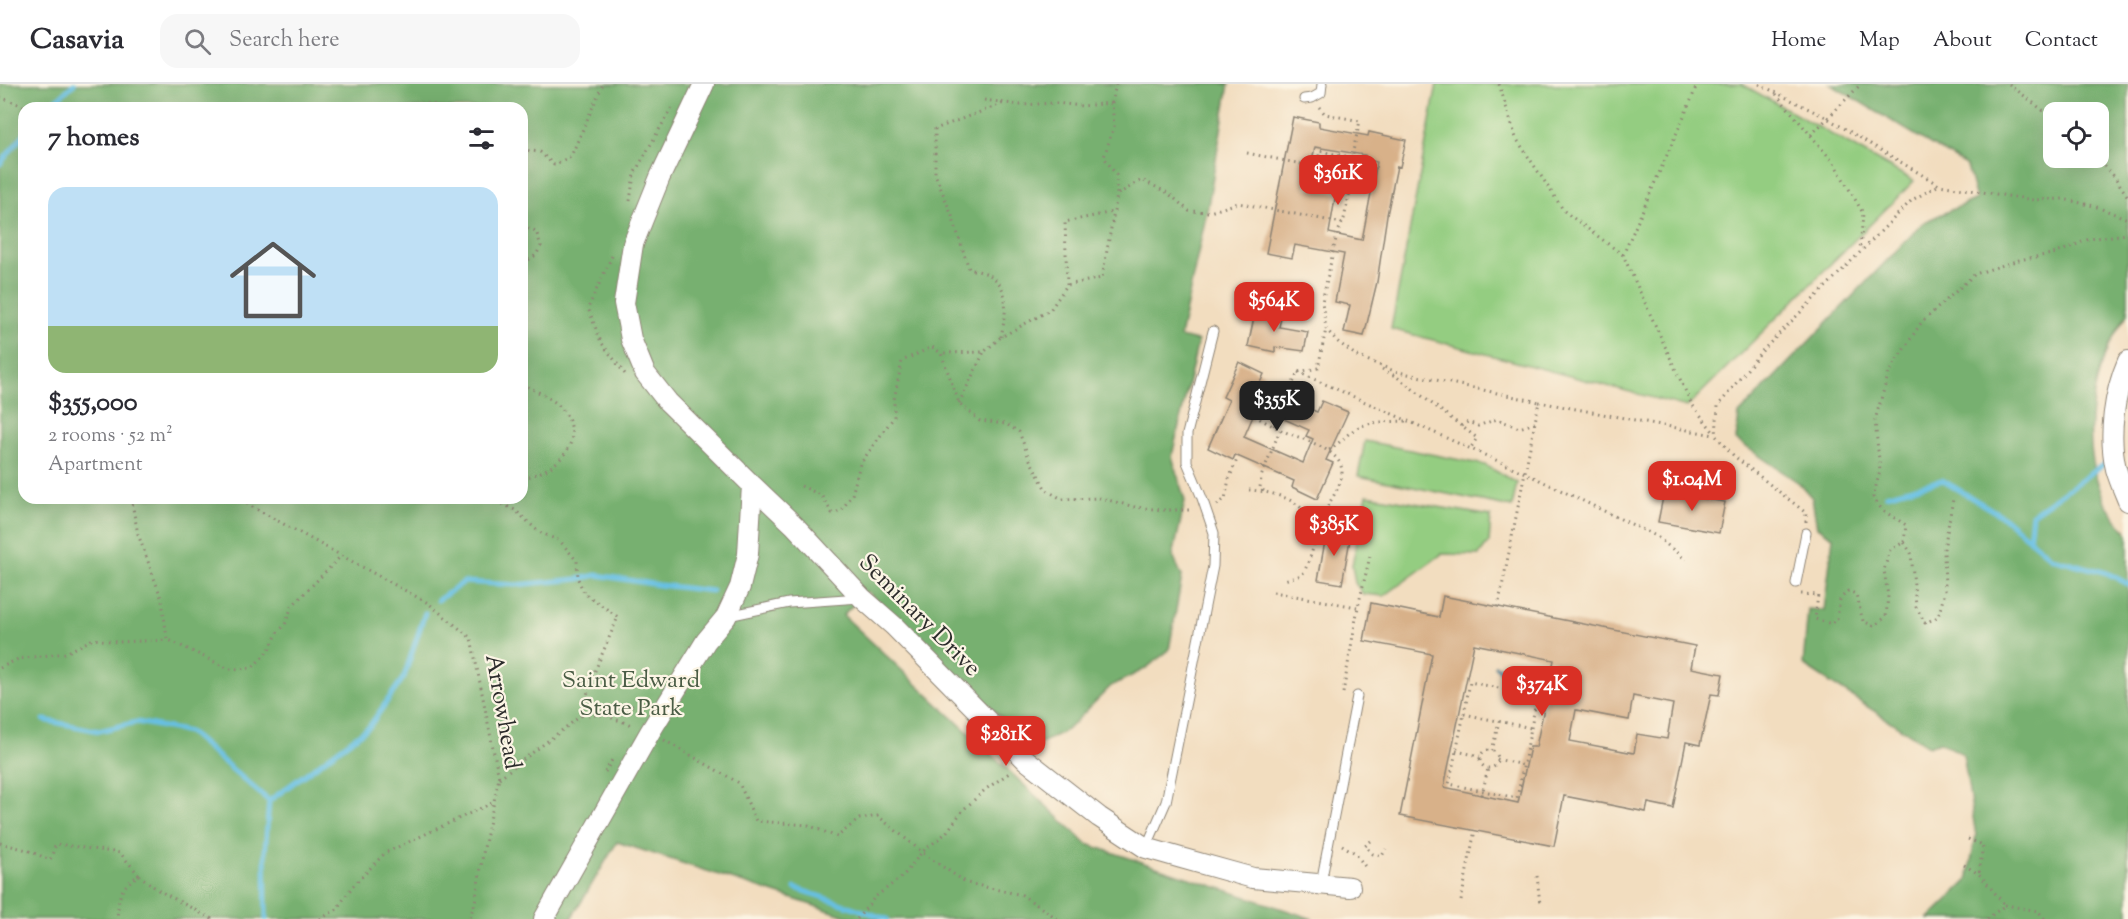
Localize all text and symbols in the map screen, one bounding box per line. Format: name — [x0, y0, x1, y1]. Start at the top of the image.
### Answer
search box — [160, 14, 580, 68]
text: Casavia — [30, 21, 124, 61]
icon: search — [181, 25, 214, 58]
text: Search here — [229, 25, 339, 57]
text: Home — [1771, 26, 1826, 56]
text: Map — [1859, 26, 1900, 56]
text: About — [1933, 26, 1992, 56]
text: Contact — [2025, 26, 2098, 56]
map controls — [2043, 102, 2109, 168]
button: locate — [2043, 102, 2109, 168]
text: 7 homes — [48, 120, 139, 157]
icon: filters — [465, 122, 498, 155]
pin: $361K — [1296, 155, 1380, 206]
text: $361K — [1313, 160, 1363, 189]
icon: home — [219, 226, 327, 334]
pin: $564K — [1232, 282, 1316, 333]
text: $564K — [1248, 287, 1300, 316]
pin: $355K — [1235, 381, 1319, 432]
text: $355,000 — [48, 385, 137, 422]
text: $355K — [1253, 386, 1301, 415]
text: 2 rooms · 52 m² — [48, 422, 173, 451]
text: Apartment — [48, 451, 143, 480]
pin: $1.04M — [1643, 461, 1741, 512]
text: $1.04M — [1662, 466, 1722, 495]
pin: $385K — [1292, 506, 1376, 557]
text: $385K — [1309, 511, 1359, 540]
street label: Seminary Drive — [850, 547, 988, 685]
street label: Arrowhead — [475, 652, 529, 773]
park label: Saint Edward State Park — [562, 664, 701, 726]
pin: $374K — [1500, 666, 1584, 717]
text: $374K — [1516, 671, 1568, 700]
pin: $281K — [964, 716, 1048, 767]
text: $281K — [980, 721, 1032, 750]

